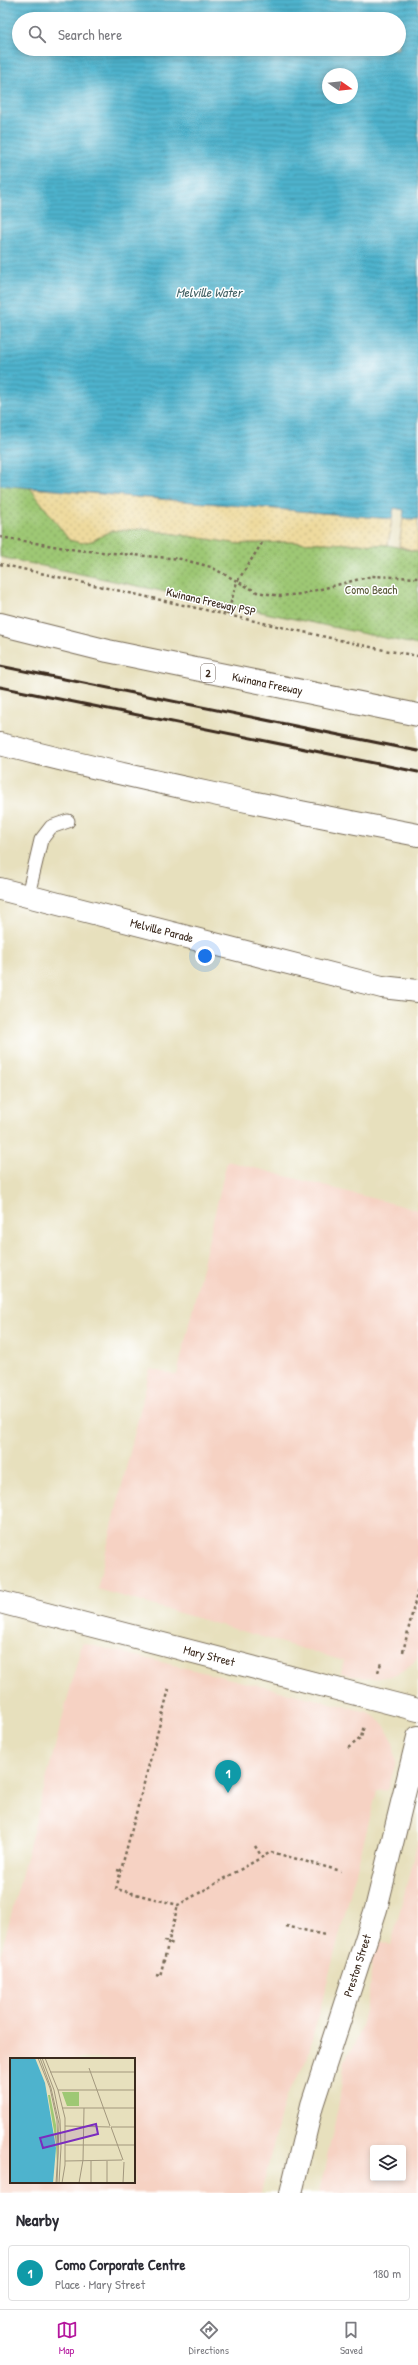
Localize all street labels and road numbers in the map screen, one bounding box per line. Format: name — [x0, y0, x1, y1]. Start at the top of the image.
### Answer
street label: Kwinana Freeway PSP — [165, 583, 258, 620]
road number: 2 — [201, 664, 215, 682]
street label: Kwinana Freeway — [231, 668, 304, 699]
street label: Melville Parade — [128, 914, 196, 946]
street label: Mary Street — [182, 1641, 238, 1671]
street label: Preston Street — [339, 1931, 375, 1999]

